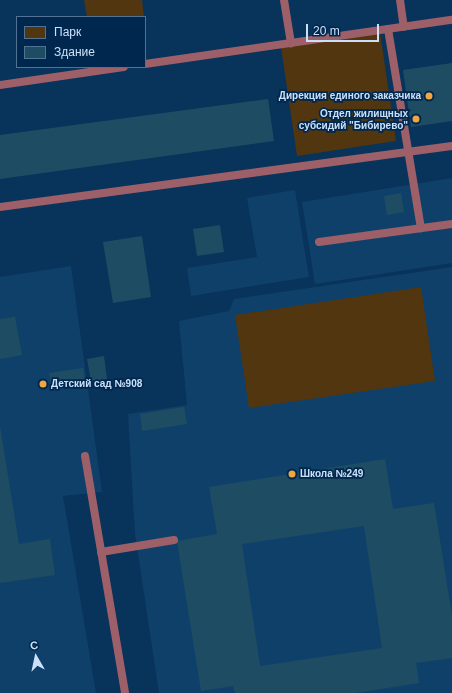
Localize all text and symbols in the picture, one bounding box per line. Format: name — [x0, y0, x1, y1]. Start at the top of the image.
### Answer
legend — [16, 16, 146, 68]
scale bar — [308, 16, 381, 42]
text: 20 m — [313, 24, 340, 38]
text: Парк — [54, 25, 81, 39]
text: Здание — [54, 45, 95, 59]
place label: Дирекция единого заказчика — [279, 90, 421, 102]
marker: Дирекция единого заказчика — [424, 91, 434, 101]
place label: Отдел жилищных субсидий "Бибирево" — [299, 107, 408, 130]
marker: Отдел жилищных субсидий "Бибирево" — [411, 114, 421, 124]
place label: Детский сад №908 — [51, 378, 142, 390]
marker: Детский сад №908 — [38, 379, 48, 389]
place label: Школа №249 — [300, 468, 363, 480]
marker: Школа №249 — [287, 469, 297, 479]
north arrow — [16, 637, 56, 677]
text: С — [29, 639, 39, 652]

